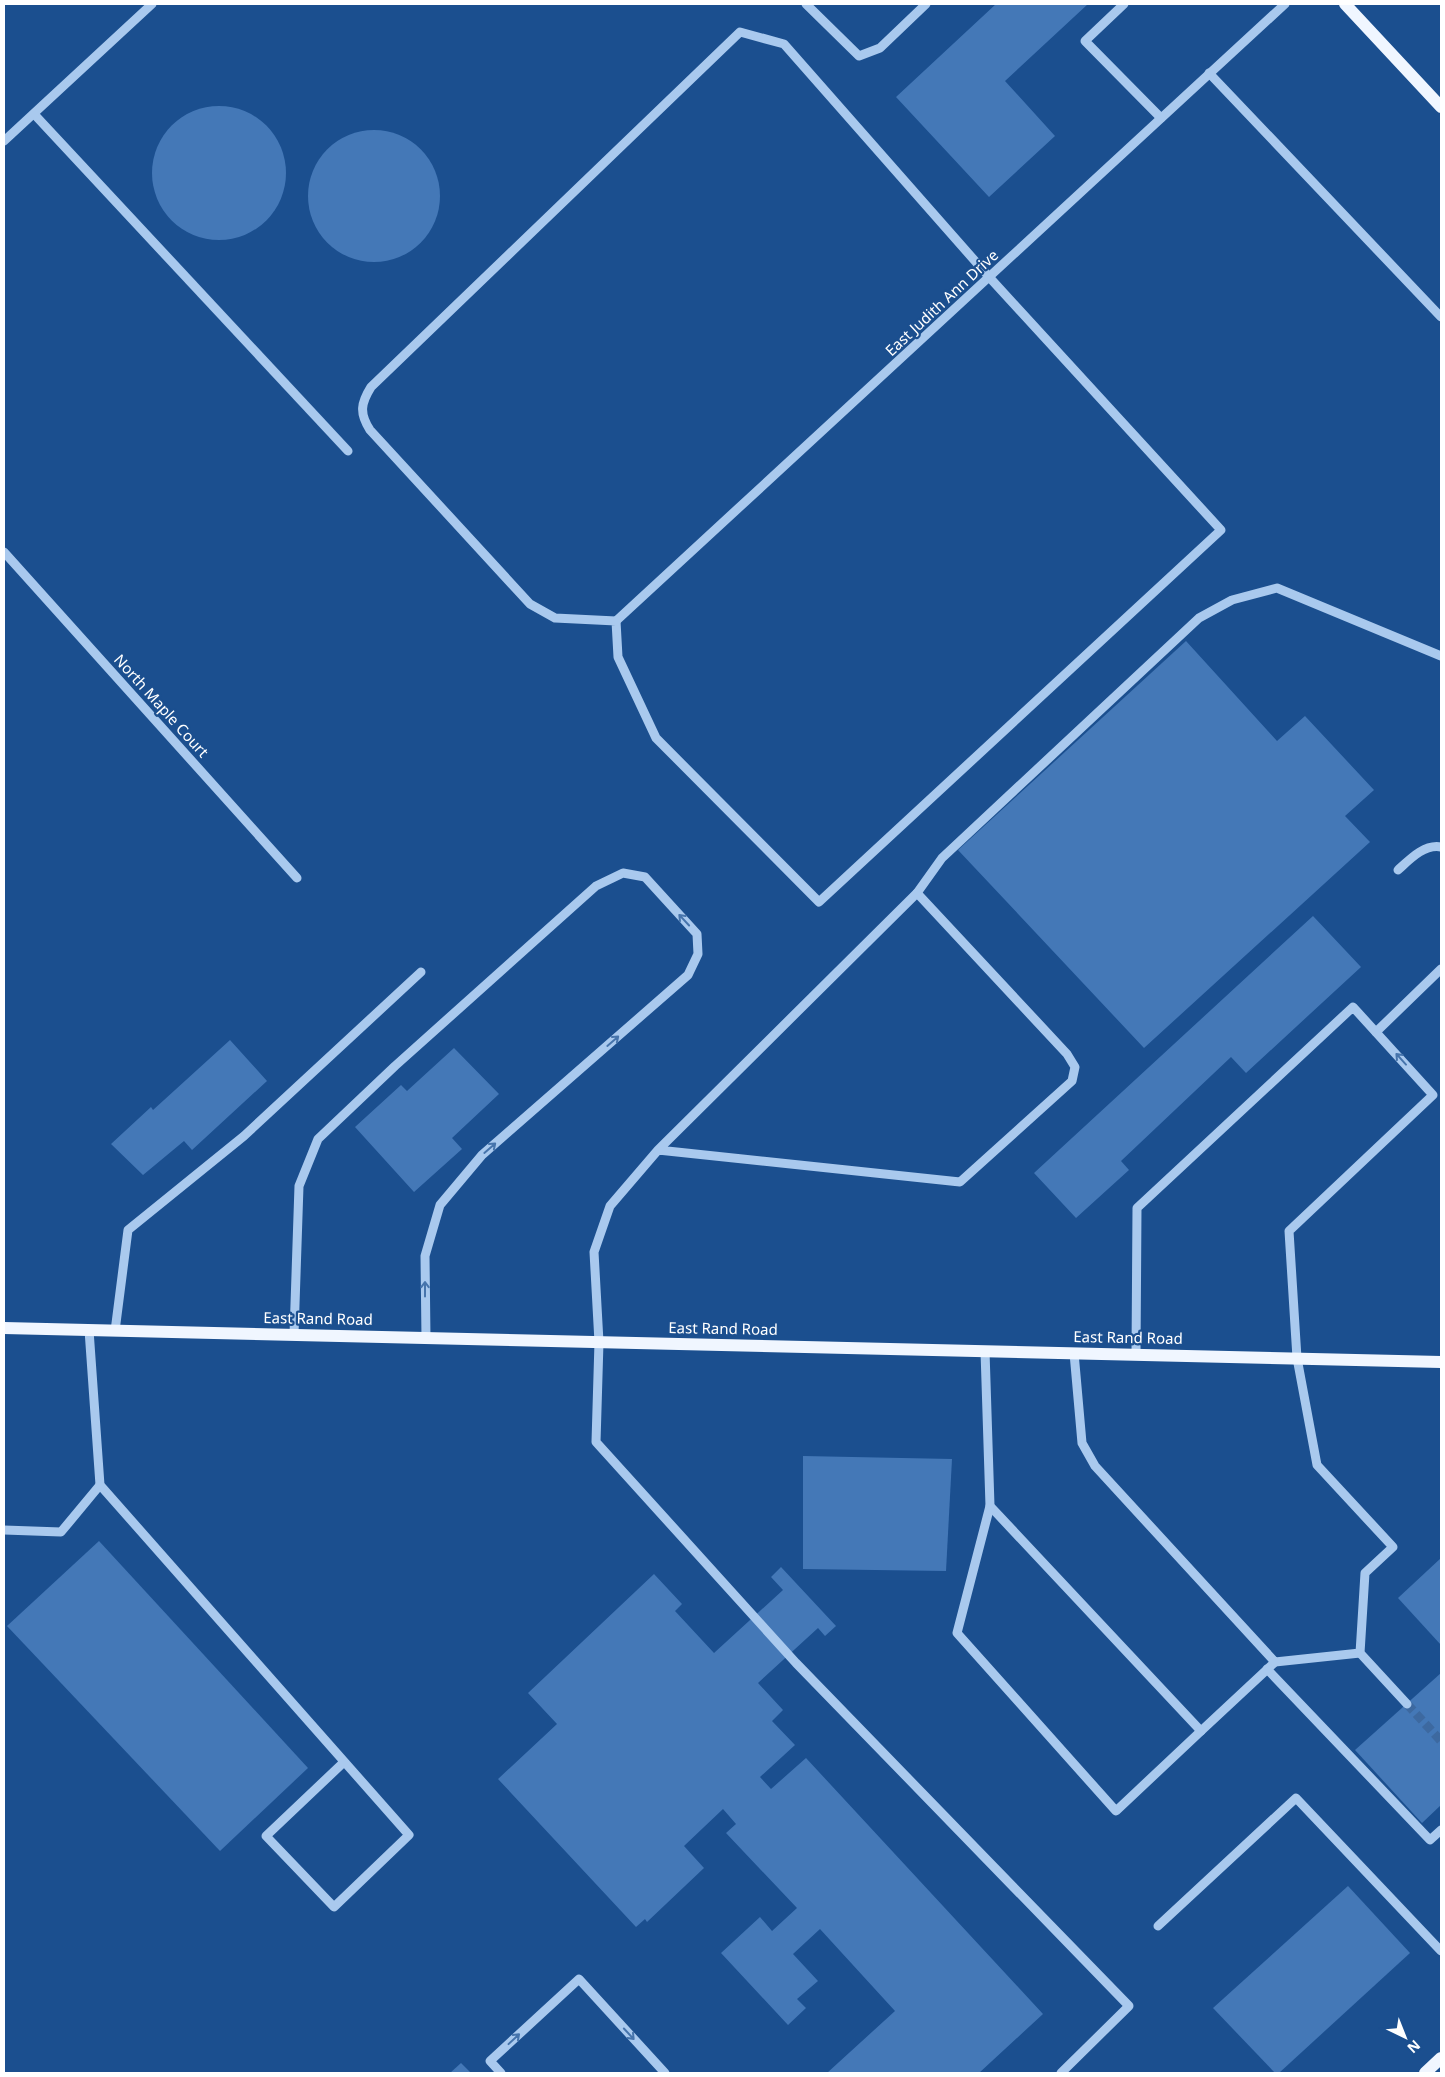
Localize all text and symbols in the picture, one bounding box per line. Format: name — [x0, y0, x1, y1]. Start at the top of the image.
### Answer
street label: East Judith Ann Drive — [881, 245, 1002, 360]
street label: North Maple Court — [110, 650, 214, 762]
one-way arrow — [678, 914, 690, 927]
one-way arrow — [606, 1035, 619, 1047]
one-way arrow — [1395, 1053, 1406, 1066]
one-way arrow — [484, 1142, 497, 1154]
one-way arrow — [420, 1281, 430, 1298]
street label: East Rand Road — [263, 1307, 373, 1329]
street label: East Rand Road — [668, 1317, 778, 1339]
street label: East Rand Road — [1073, 1326, 1183, 1348]
north arrow — [1380, 2012, 1430, 2062]
one-way arrow — [623, 2028, 635, 2041]
one-way arrow — [507, 2033, 520, 2045]
text: N — [1404, 2036, 1425, 2058]

